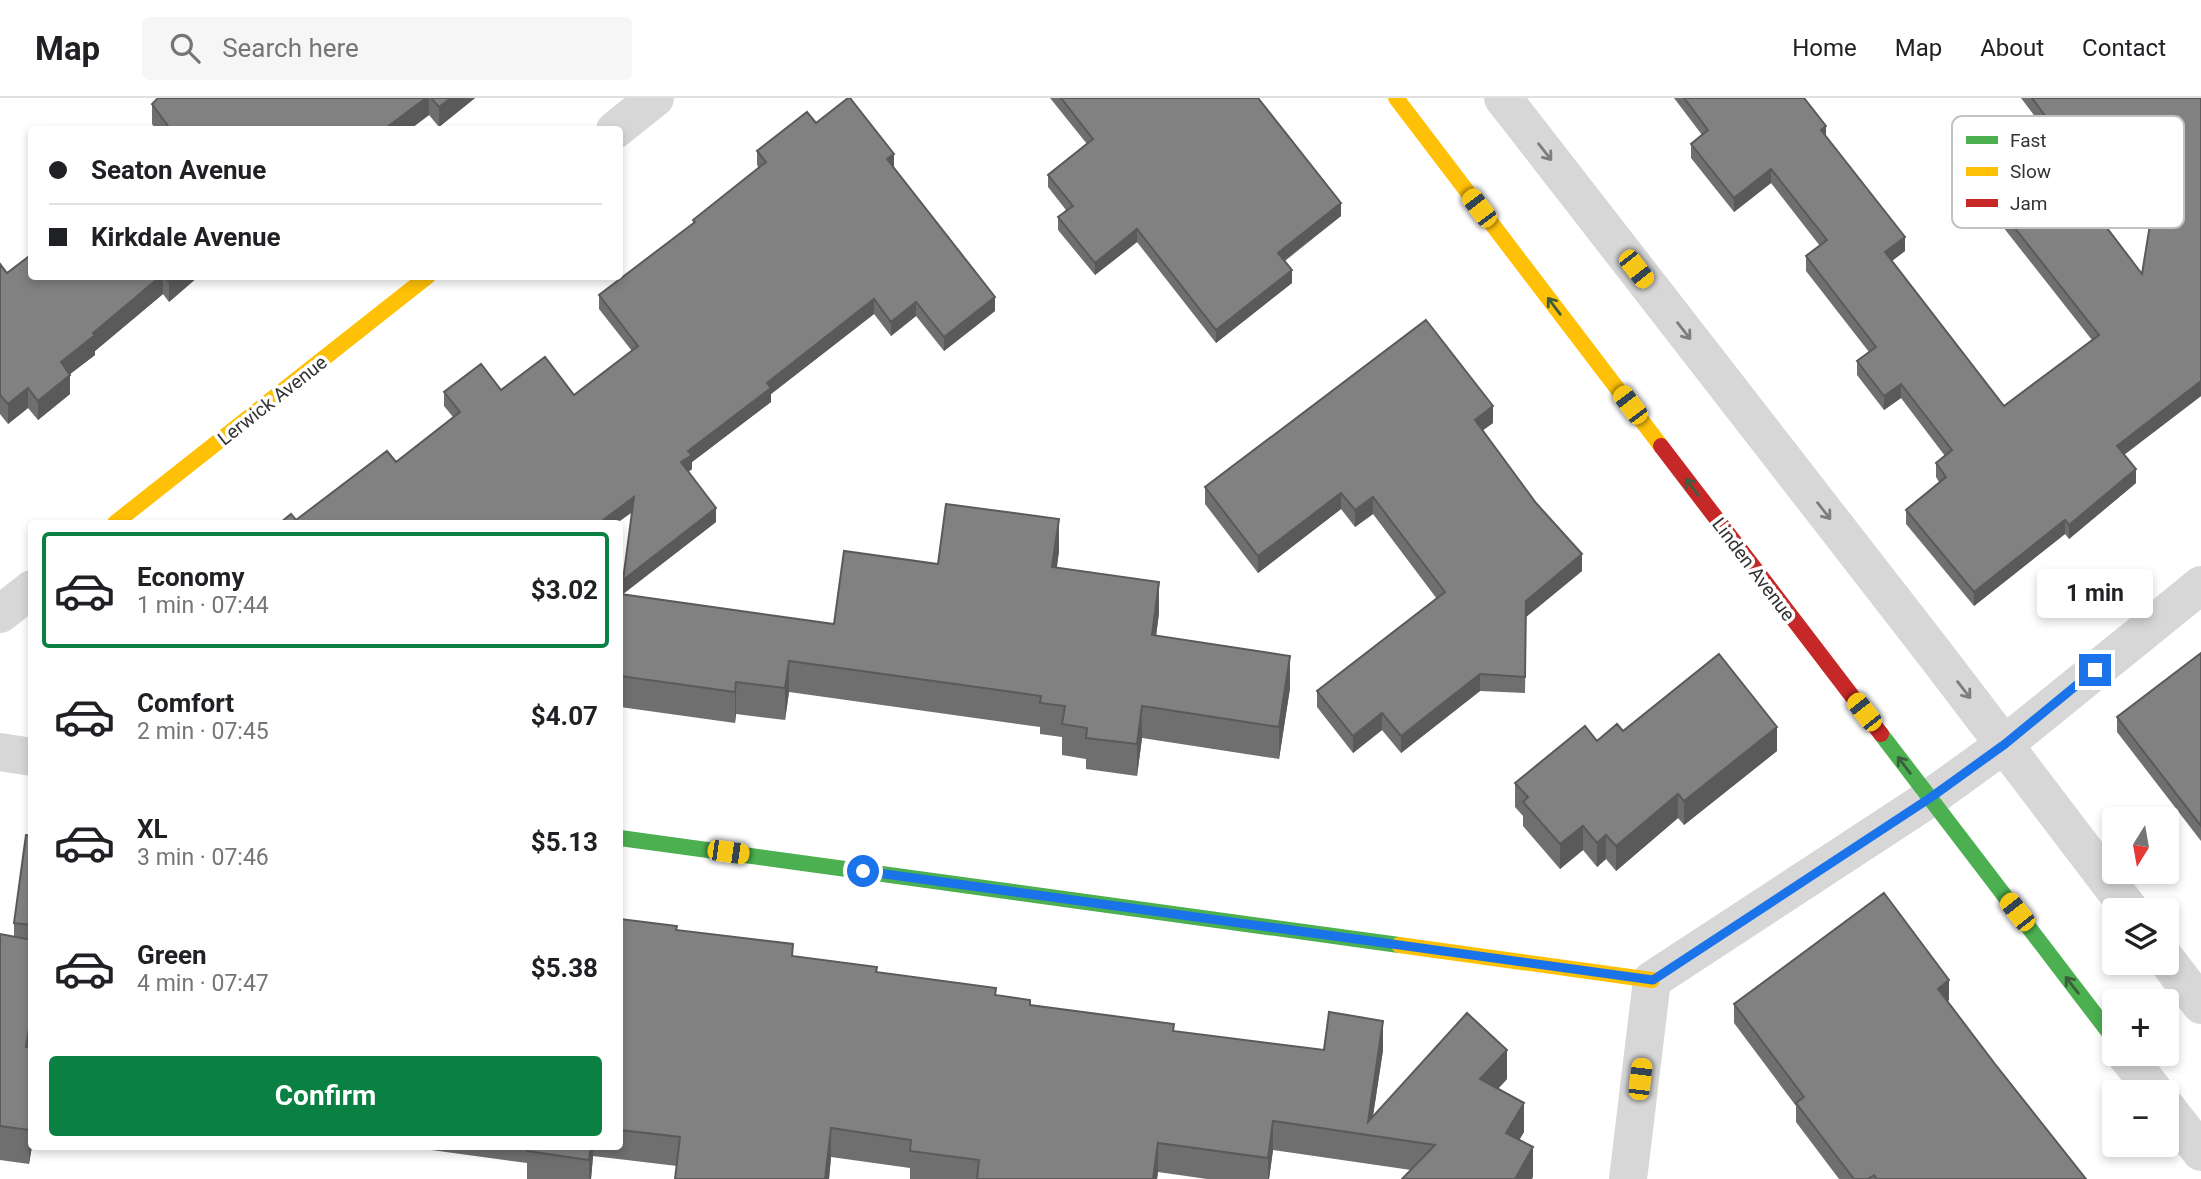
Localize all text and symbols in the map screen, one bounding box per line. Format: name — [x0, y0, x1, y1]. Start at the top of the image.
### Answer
search box — [142, 17, 632, 80]
text: Map — [35, 29, 100, 68]
icon: search — [166, 29, 204, 67]
text: Search here — [222, 33, 359, 63]
text: Home — [1792, 34, 1857, 62]
text: Map — [1895, 34, 1942, 62]
text: About — [1980, 34, 2044, 62]
text: Contact — [2082, 34, 2166, 62]
legend — [1952, 116, 2184, 228]
text: Fast — [2010, 129, 2047, 152]
one-way arrow — [1537, 142, 1552, 161]
text: Seaton Avenue — [91, 155, 266, 185]
text: Slow — [2010, 160, 2051, 183]
car — [1458, 185, 1501, 231]
text: Jam — [2010, 192, 2047, 215]
text: Kirkdale Avenue — [91, 222, 281, 252]
car — [1615, 246, 1658, 292]
one-way arrow — [1547, 297, 1562, 316]
one-way arrow — [1677, 322, 1692, 340]
street label: Lerwick Avenue — [213, 351, 331, 450]
car — [1609, 382, 1652, 428]
one-way arrow — [1685, 478, 1700, 497]
one-way arrow — [1817, 501, 1832, 520]
street label: Linden Avenue — [1707, 513, 1800, 626]
icon: car — [53, 559, 116, 622]
text: Economy — [137, 562, 244, 592]
callout: 1 min — [2037, 568, 2153, 618]
text: $3.02 — [531, 575, 598, 605]
text: 1 min — [2066, 580, 2124, 607]
text: 1 min · 07:44 — [137, 592, 269, 619]
route end — [2079, 654, 2111, 686]
one-way arrow — [1956, 681, 1971, 699]
icon: car — [53, 685, 116, 748]
text: Comfort — [137, 688, 234, 718]
car — [1843, 689, 1886, 735]
text: $4.07 — [531, 701, 598, 731]
text: 2 min · 07:45 — [137, 718, 269, 745]
one-way arrow — [1897, 756, 1912, 775]
north arrow — [2102, 807, 2179, 884]
map controls — [2102, 807, 2179, 1157]
icon: car — [53, 811, 116, 874]
text: XL — [137, 814, 168, 844]
text: $5.13 — [531, 827, 598, 857]
car — [706, 839, 751, 865]
text: 3 min · 07:46 — [137, 844, 269, 871]
route start — [847, 855, 879, 887]
car — [1996, 889, 2039, 935]
button: layers — [2102, 898, 2179, 975]
icon: car — [53, 937, 116, 1000]
text: Green — [137, 940, 207, 970]
text: $5.38 — [531, 953, 598, 983]
text: 4 min · 07:47 — [137, 970, 269, 997]
one-way arrow — [2065, 976, 2080, 994]
button: + — [2102, 989, 2179, 1066]
button: Confirm — [49, 1056, 602, 1136]
car — [1628, 1057, 1653, 1101]
button: − — [2102, 1080, 2179, 1157]

